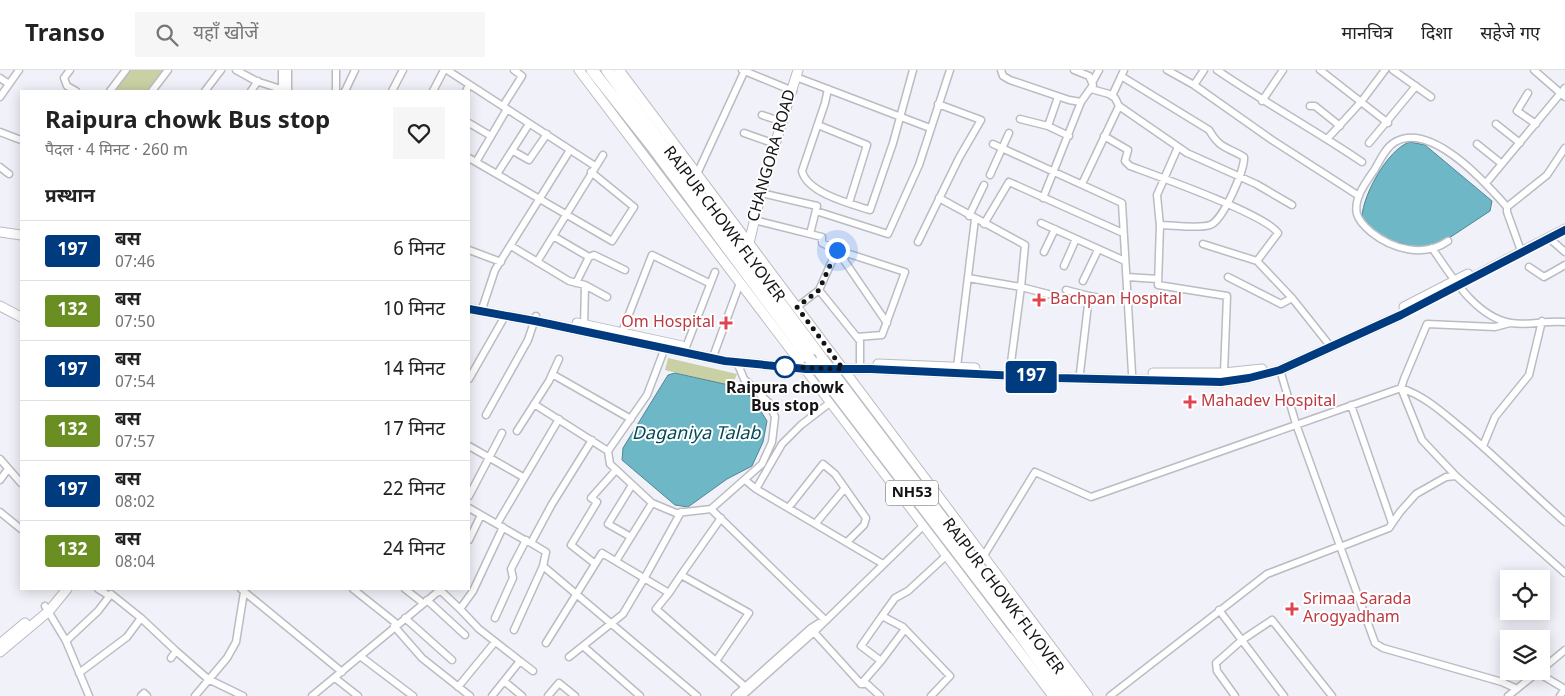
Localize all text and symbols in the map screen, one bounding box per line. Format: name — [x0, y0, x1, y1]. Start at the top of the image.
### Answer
search box — [135, 12, 485, 57]
text: Transo — [25, 19, 105, 51]
icon: search — [153, 21, 181, 49]
text: यहाँ खोजें — [193, 22, 258, 47]
text: मानचित्र — [1342, 23, 1393, 46]
text: दिशा — [1421, 23, 1452, 46]
text: सहेजे गए — [1480, 23, 1540, 46]
street label: CHANGORA ROAD — [744, 87, 802, 225]
text: Raipura chowk Bus stop — [45, 106, 330, 138]
button: heart — [393, 107, 445, 159]
text: पैदल · 4 मिनट · 260 m — [45, 141, 188, 162]
street label: RAIPUR CHOWK FLYOVER — [657, 143, 789, 307]
text: प्रस्थान — [45, 185, 95, 210]
text: बस — [115, 228, 141, 253]
text: 6 मिनट — [393, 238, 445, 263]
your location — [825, 238, 850, 263]
text: 197 — [57, 239, 88, 262]
text: 07:46 — [115, 253, 155, 274]
text: बस — [115, 288, 141, 313]
place label: Bachpan Hospital — [1050, 290, 1182, 311]
marker: Bachpan Hospital — [1032, 293, 1046, 307]
text: 10 मिनट — [383, 298, 445, 323]
text: 132 — [57, 299, 88, 322]
text: 07:50 — [115, 313, 155, 334]
place label: Om Hospital — [621, 313, 715, 334]
marker: Om Hospital — [719, 316, 733, 330]
text: बस — [115, 348, 141, 373]
marker: Raipura chowk Bus stop — [774, 356, 796, 378]
text: 14 मिनट — [383, 358, 445, 383]
text: 197 — [57, 359, 88, 382]
line badge: 197 — [1002, 361, 1060, 393]
text: 197 — [1016, 365, 1046, 388]
text: 07:54 — [115, 373, 155, 394]
place label: Raipura chowk Bus stop — [726, 379, 844, 418]
place label: Mahadev Hospital — [1201, 392, 1336, 413]
marker: Mahadev Hospital — [1183, 395, 1197, 409]
text: बस — [115, 408, 141, 433]
text: 17 मिनट — [383, 418, 445, 443]
text: 132 — [57, 419, 88, 442]
water label: Daganiya Talab — [632, 423, 761, 446]
text: 07:57 — [115, 433, 155, 454]
text: बस — [115, 468, 141, 493]
text: 22 मिनट — [383, 478, 445, 503]
text: 197 — [57, 479, 88, 502]
road number: NH53 — [886, 480, 938, 506]
text: 08:02 — [115, 493, 155, 514]
street label: RAIPUR CHOWK FLYOVER — [936, 515, 1068, 679]
text: बस — [115, 528, 141, 553]
text: 24 मिनट — [383, 538, 445, 563]
text: 132 — [57, 539, 88, 562]
text: 08:04 — [115, 553, 155, 574]
map controls — [1500, 570, 1550, 680]
button: locate — [1500, 570, 1550, 620]
place label: Srimaa Sarada Arogyadham — [1303, 590, 1411, 629]
marker: Srimaa Sarada Arogyadham — [1285, 602, 1299, 616]
button: layers — [1500, 630, 1550, 680]

